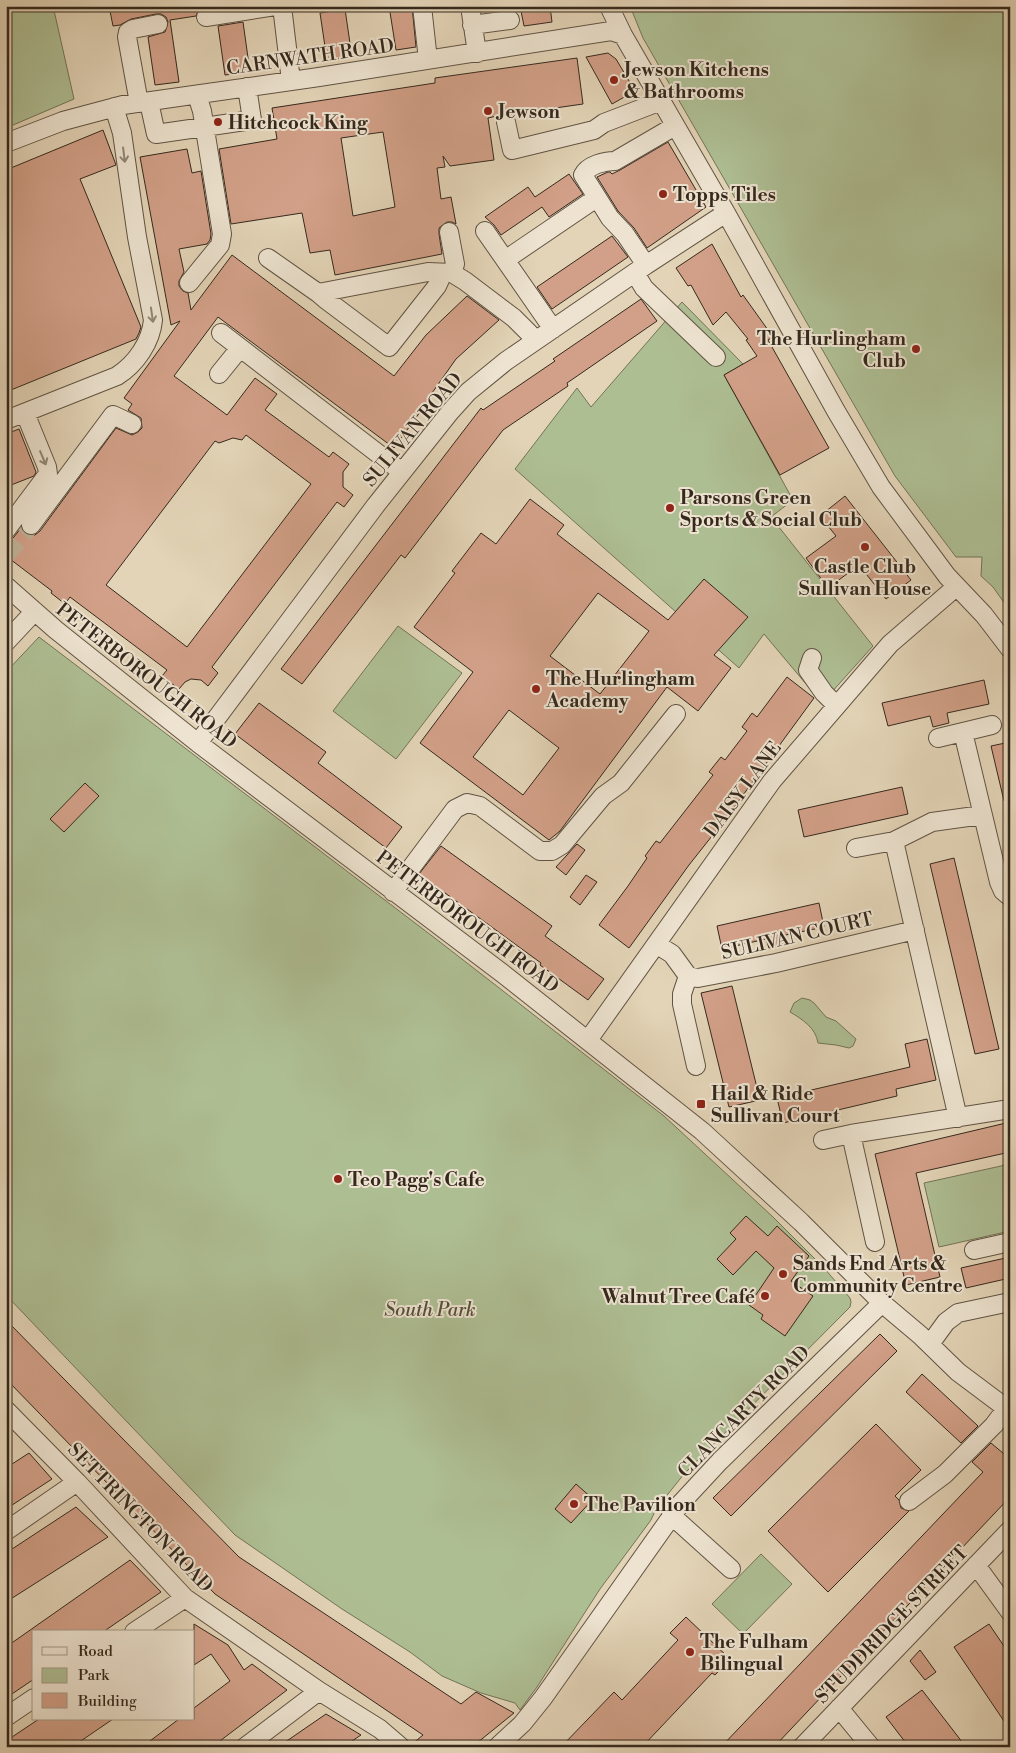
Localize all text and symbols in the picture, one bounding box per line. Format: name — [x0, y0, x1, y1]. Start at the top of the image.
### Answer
street label: CARNWATH ROAD — [225, 33, 396, 81]
place label: Jewson Kitchens & Bathrooms — [621, 58, 769, 104]
marker: Jewson Kitchens & Bathrooms — [608, 74, 620, 86]
place label: Jewson — [495, 100, 560, 124]
marker: Jewson — [482, 105, 494, 117]
place label: Hitchcock King — [228, 111, 369, 135]
marker: Hitchcock King — [212, 116, 224, 128]
one-way arrow — [120, 146, 130, 162]
place label: Topps Tiles — [673, 183, 776, 207]
marker: Topps Tiles — [657, 188, 669, 200]
one-way arrow — [147, 306, 157, 322]
place label: The Hurlingham Club — [757, 327, 906, 373]
marker: The Hurlingham Club — [910, 343, 922, 355]
street label: SULIVAN ROAD — [358, 368, 468, 492]
one-way arrow — [39, 450, 49, 465]
place label: Parsons Green Sports & Social Club — [680, 486, 862, 532]
marker: Parsons Green Sports & Social Club — [664, 502, 676, 514]
marker: Castle Club Sullivan House — [859, 541, 871, 553]
place label: Castle Club Sullivan House — [799, 555, 931, 601]
street label: PETERBOROUGH ROAD — [51, 598, 242, 754]
place label: The Hurlingham Academy — [545, 667, 695, 713]
marker: The Hurlingham Academy — [530, 683, 542, 695]
street label: DAISY LANE — [699, 737, 787, 842]
street label: PETERBOROUGH ROAD — [371, 845, 564, 999]
street label: SULIVAN COURT — [719, 907, 876, 965]
place label: Hail & Ride Sullivan Court — [711, 1082, 840, 1128]
marker: Hail & Ride Sullivan Court — [695, 1098, 707, 1110]
place label: Teo Pagg's Cafe — [348, 1168, 485, 1192]
marker: Teo Pagg's Cafe — [332, 1173, 344, 1185]
place label: Sands End Arts & Community Centre — [793, 1252, 963, 1298]
marker: Sands End Arts & Community Centre — [777, 1268, 789, 1280]
place label: Walnut Tree Café — [600, 1285, 755, 1309]
marker: Walnut Tree Café — [759, 1290, 771, 1302]
park label: South Park — [384, 1298, 476, 1322]
street label: CLANCARTY ROAD — [673, 1341, 815, 1483]
street label: SETTRINGTON ROAD — [63, 1438, 218, 1598]
place label: The Pavilion — [584, 1493, 696, 1517]
marker: The Pavilion — [568, 1498, 580, 1510]
street label: STUDDRIDGE STREET — [810, 1541, 973, 1709]
legend — [32, 1630, 195, 1720]
place label: The Fulham Bilingual — [700, 1630, 808, 1676]
text: Road — [78, 1642, 113, 1661]
marker: The Fulham Bilingual — [684, 1646, 696, 1658]
text: Park — [78, 1666, 110, 1685]
text: Building — [77, 1692, 137, 1711]

